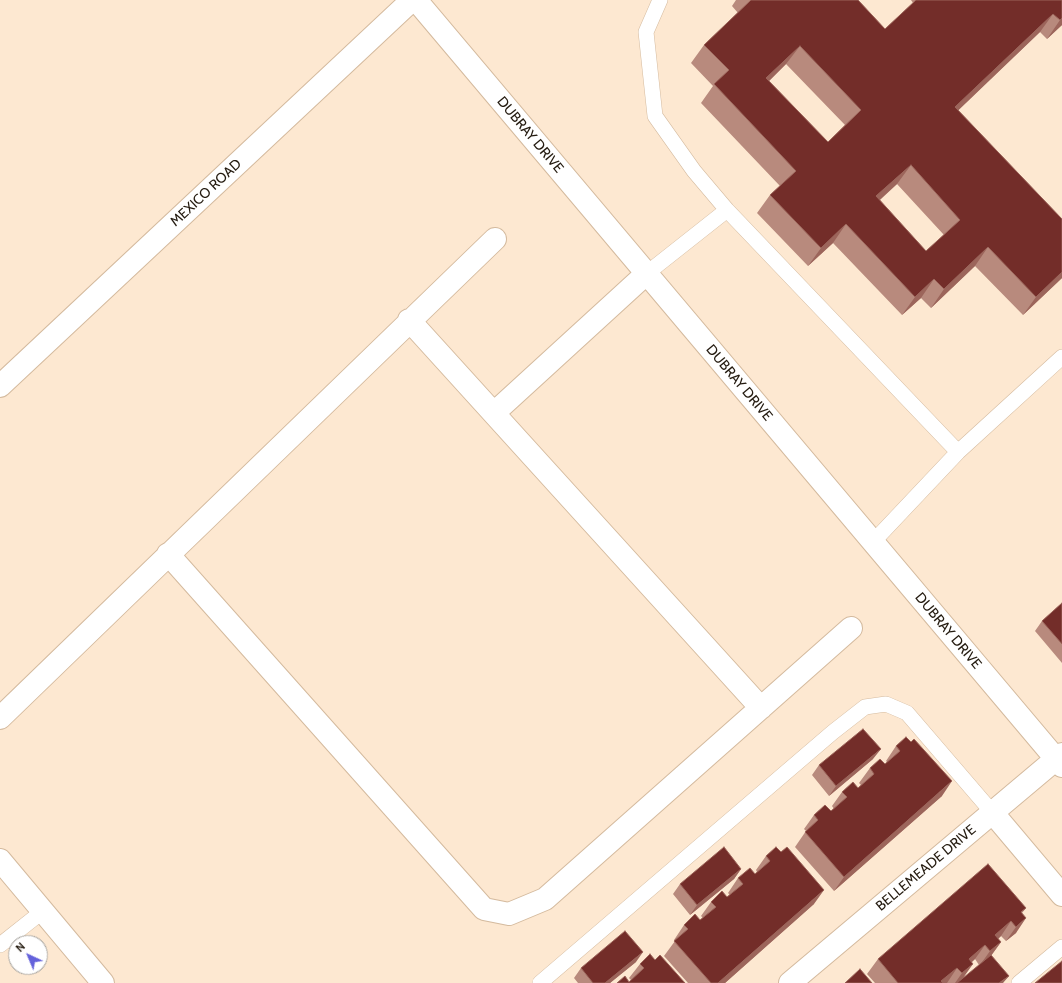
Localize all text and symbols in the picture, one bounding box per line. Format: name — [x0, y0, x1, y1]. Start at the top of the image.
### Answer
street label: DUBRAY DRIVE — [493, 93, 567, 177]
street label: MEXICO ROAD — [167, 156, 245, 230]
street label: DUBRAY DRIVE — [702, 341, 776, 425]
street label: DUBRAY DRIVE — [911, 589, 985, 673]
street label: BELLEMEADE DRIVE — [873, 821, 979, 915]
north arrow — [8, 935, 48, 975]
text: N — [13, 939, 28, 955]

